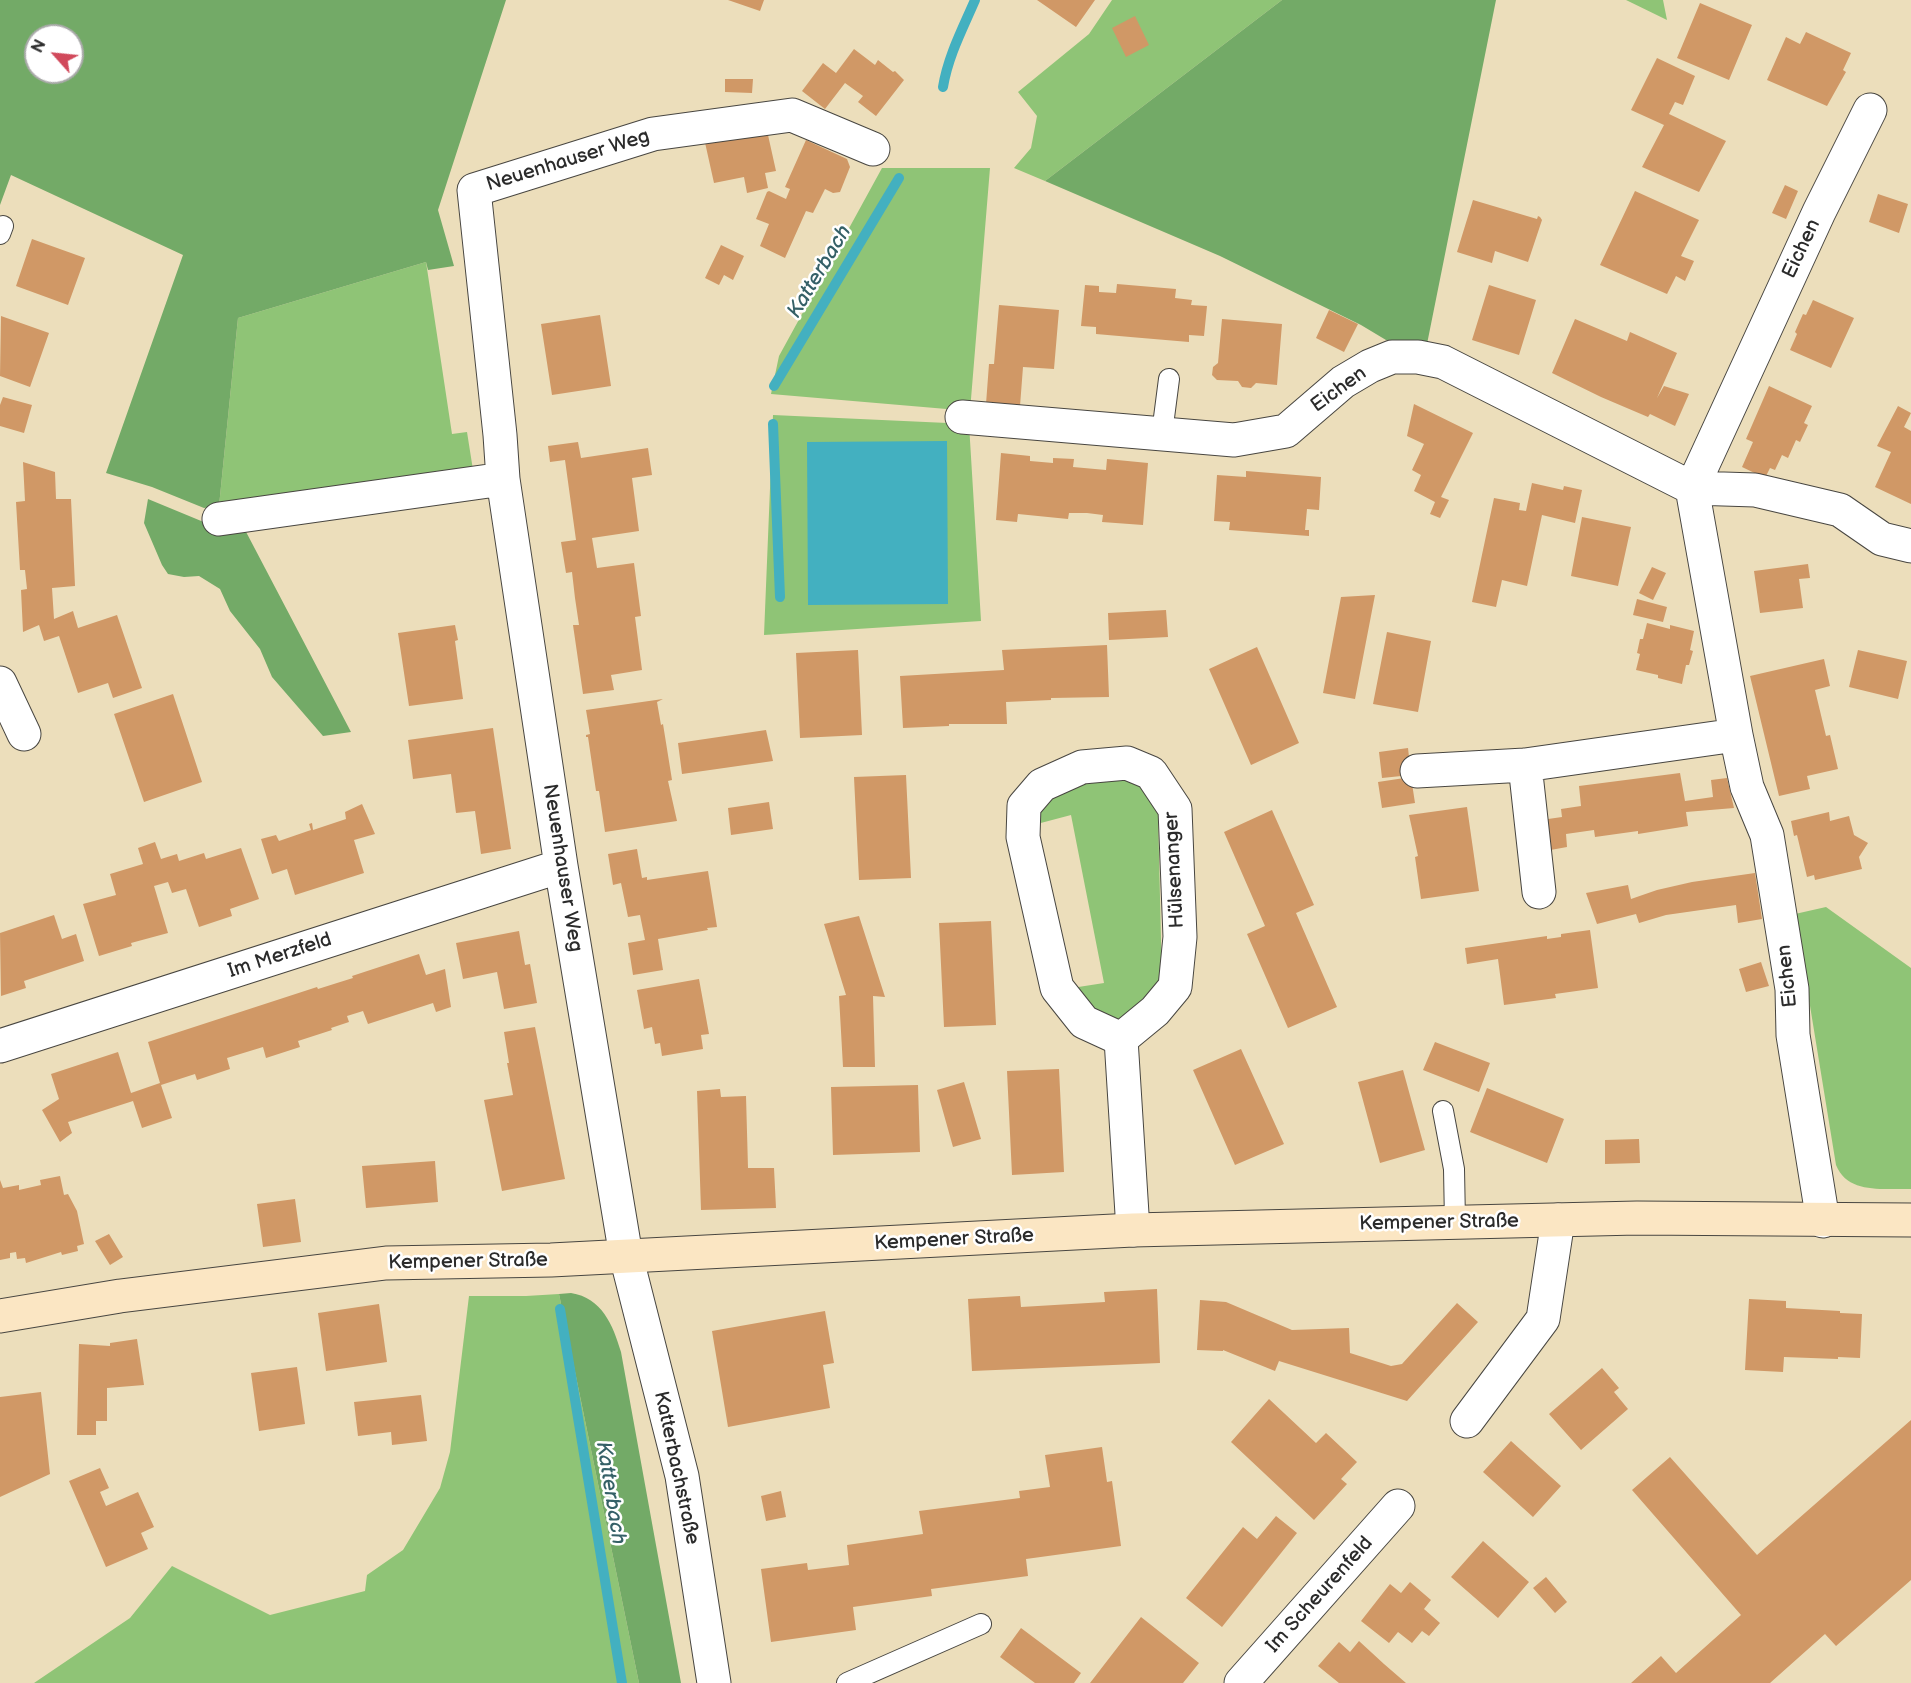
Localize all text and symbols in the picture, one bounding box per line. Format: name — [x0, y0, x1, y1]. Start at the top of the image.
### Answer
north arrow — [24, 24, 84, 84]
text: N — [28, 37, 50, 56]
street label: Neuenhauser Weg — [483, 125, 653, 197]
street label: Eichen — [1778, 216, 1826, 282]
water label: Katterbach — [782, 221, 858, 323]
street label: Eichen — [1307, 362, 1371, 418]
street label: Neuenhauser Weg — [537, 782, 587, 954]
street label: Hülsenanger — [1160, 811, 1190, 929]
street label: Im Merzfeld — [225, 928, 335, 984]
street label: Eichen — [1773, 944, 1803, 1008]
street label: Kempener Straße — [1359, 1210, 1519, 1236]
street label: Kempener Straße — [874, 1224, 1034, 1256]
street label: Kempener Straße — [388, 1249, 548, 1275]
street label: Katterbachstraße — [648, 1389, 704, 1547]
water label: Katterbach — [589, 1440, 631, 1546]
street label: Im Scheurenfeld — [1262, 1532, 1378, 1658]

